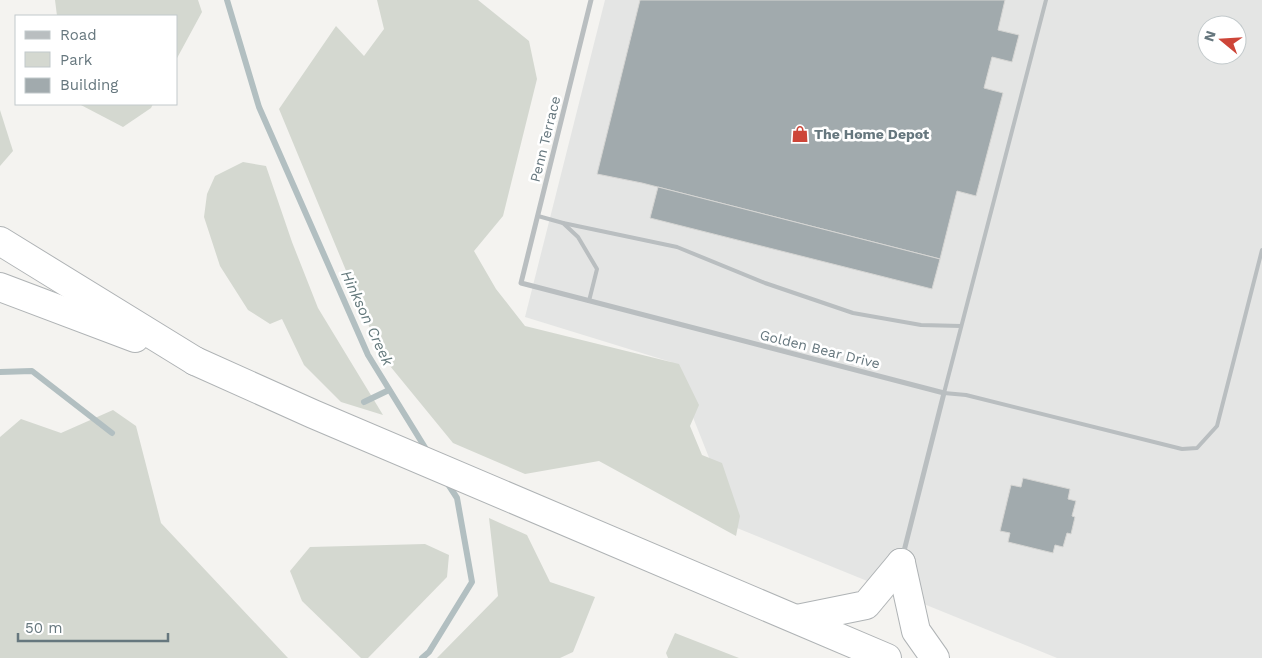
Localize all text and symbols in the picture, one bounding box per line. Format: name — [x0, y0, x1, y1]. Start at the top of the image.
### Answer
legend — [15, 15, 178, 105]
north arrow — [1197, 15, 1247, 65]
text: Road — [60, 26, 97, 44]
text: N — [1200, 29, 1219, 43]
text: Park — [60, 51, 93, 69]
text: Building — [60, 76, 118, 94]
street label: Penn Terrace — [527, 94, 563, 184]
shop icon: The Home Depot — [790, 124, 810, 144]
place label: The Home Depot — [814, 126, 929, 142]
water label: Hinkson Creek — [337, 267, 397, 369]
street label: Golden Bear Drive — [758, 326, 882, 372]
scale bar — [18, 610, 168, 642]
text: 50 m — [25, 619, 62, 637]

